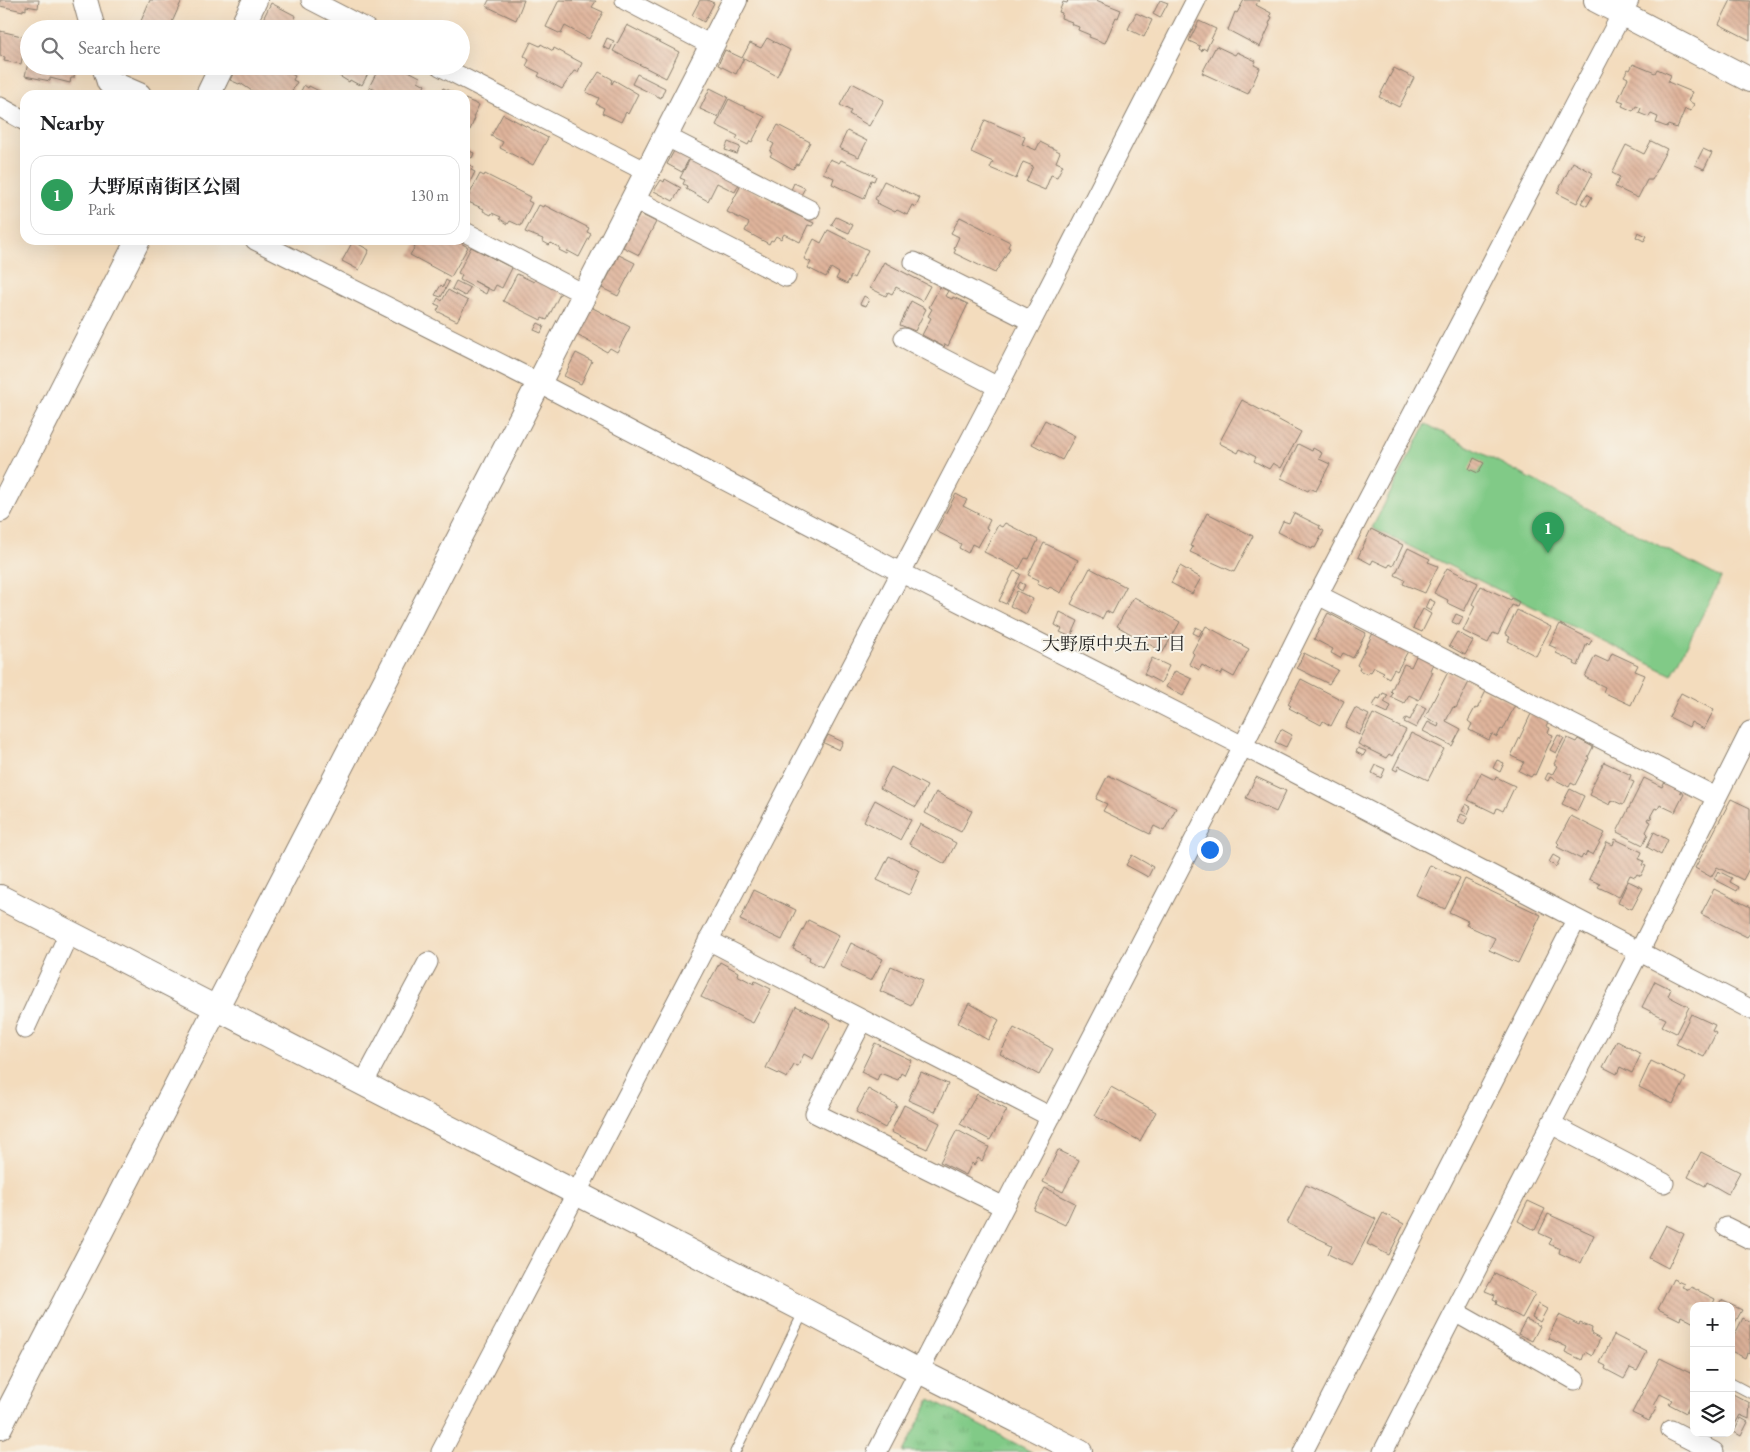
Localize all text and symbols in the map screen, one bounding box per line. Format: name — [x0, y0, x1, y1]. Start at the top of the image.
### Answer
search box — [20, 20, 470, 75]
icon: search — [38, 34, 66, 62]
text: Search here — [78, 35, 160, 60]
text: Nearby — [40, 109, 104, 136]
text: 大野原南街区公園 — [88, 174, 240, 199]
text: 1 — [53, 185, 61, 206]
text: 130 m — [410, 185, 449, 206]
text: Park — [88, 199, 115, 220]
pin: 1 — [1532, 512, 1564, 553]
district label: 大野原中央五丁目 — [1042, 632, 1186, 655]
your location — [1197, 837, 1223, 863]
map controls — [1690, 1302, 1735, 1437]
button: + — [1690, 1302, 1735, 1347]
button: − — [1690, 1347, 1735, 1392]
button: layers — [1690, 1392, 1735, 1437]

